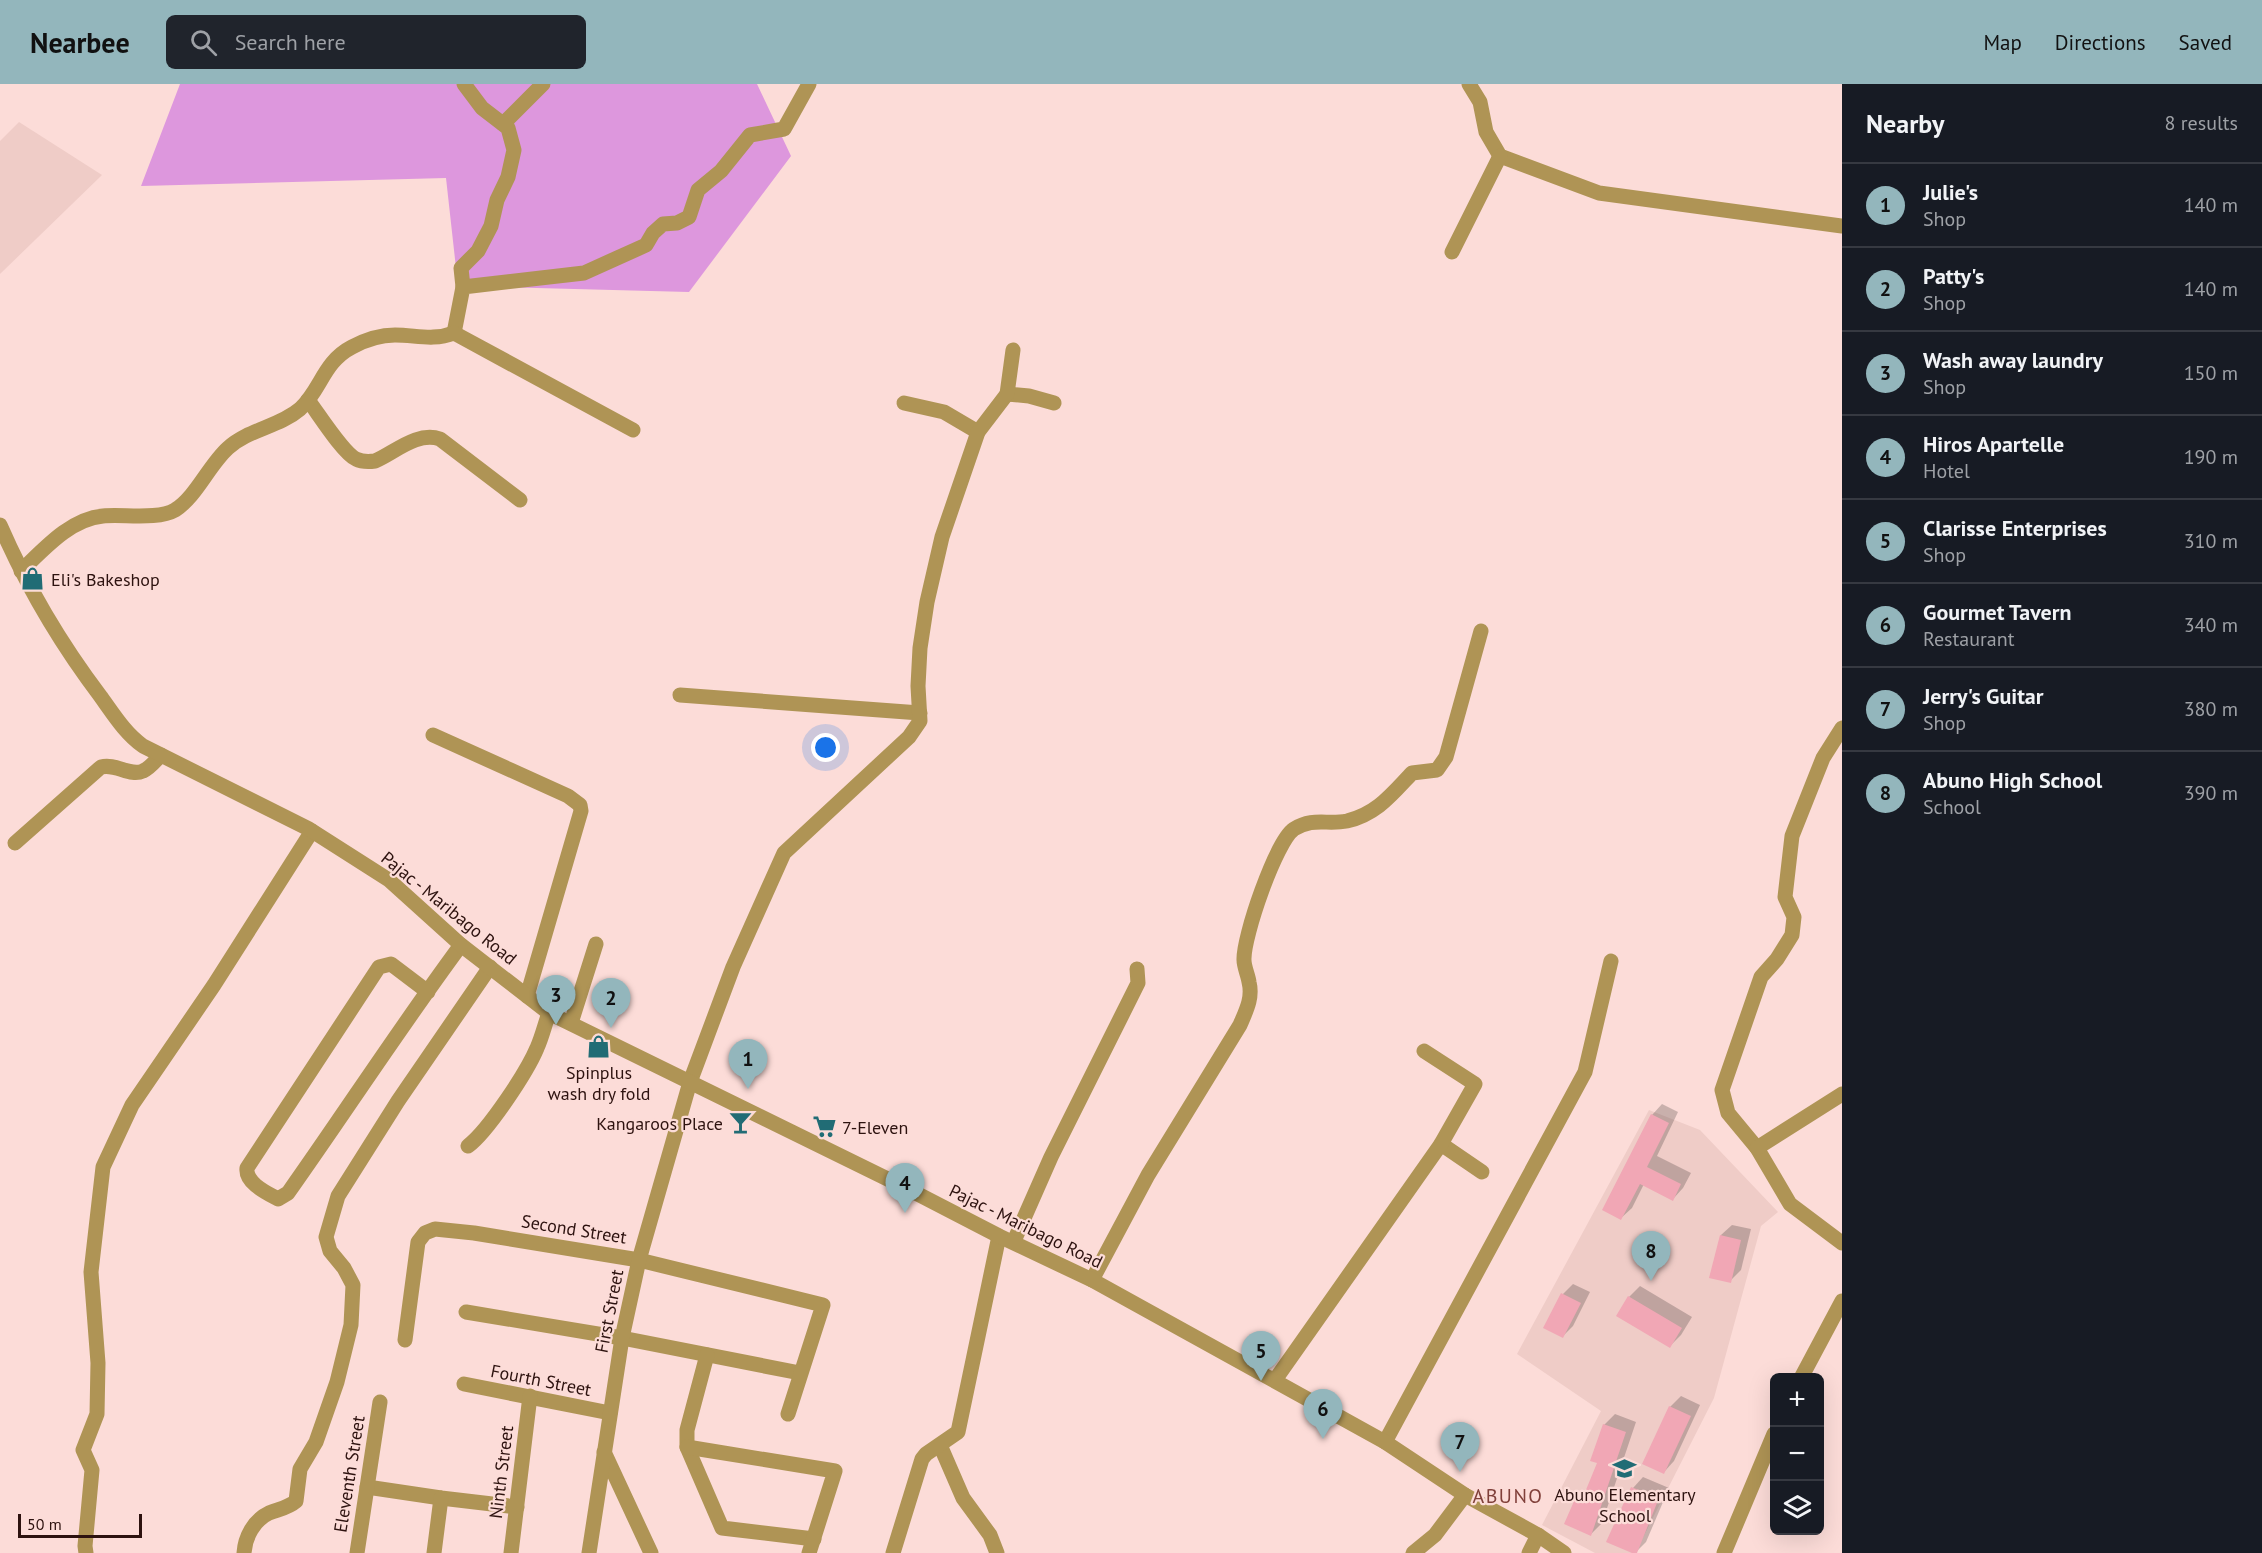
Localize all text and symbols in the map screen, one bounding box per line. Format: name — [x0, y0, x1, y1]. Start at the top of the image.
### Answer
search box — [166, 15, 586, 69]
text: Nearbee — [30, 24, 130, 61]
icon: search — [187, 26, 220, 59]
text: Search here — [235, 28, 346, 56]
text: Map — [1983, 29, 2022, 56]
text: Directions — [2055, 29, 2146, 56]
text: Saved — [2179, 29, 2232, 56]
text: Nearby — [1866, 107, 1944, 140]
text: 8 results — [2165, 110, 2238, 136]
text: Julie's — [1923, 178, 1978, 206]
text: 1 — [1880, 192, 1891, 218]
text: 140 m — [2184, 192, 2238, 218]
text: Shop — [1923, 206, 1966, 232]
text: Patty's — [1923, 262, 1984, 290]
text: 2 — [1880, 276, 1891, 302]
text: 140 m — [2184, 276, 2238, 302]
text: Shop — [1923, 290, 1966, 316]
text: Wash away laundry — [1923, 346, 2103, 374]
text: 3 — [1880, 360, 1891, 386]
text: 150 m — [2184, 360, 2238, 386]
text: Shop — [1923, 374, 1966, 400]
text: Hiros Apartelle — [1923, 430, 2064, 458]
text: 4 — [1880, 444, 1891, 470]
text: 190 m — [2184, 444, 2238, 470]
text: Hotel — [1923, 458, 1970, 484]
text: Clarisse Enterprises — [1923, 514, 2107, 542]
text: 5 — [1880, 528, 1891, 554]
text: 310 m — [2184, 528, 2238, 554]
text: Shop — [1923, 542, 1966, 568]
shop icon: Eli's Bakeshop — [20, 566, 46, 592]
place label: Eli's Bakeshop — [51, 568, 160, 591]
text: Gourmet Tavern — [1923, 598, 2071, 626]
text: 6 — [1880, 612, 1891, 638]
text: 340 m — [2184, 612, 2238, 638]
text: Restaurant — [1923, 626, 2014, 652]
text: Jerry's Guitar — [1923, 682, 2044, 710]
text: 7 — [1880, 696, 1891, 722]
text: 380 m — [2184, 696, 2238, 722]
text: Shop — [1923, 710, 1966, 736]
your location — [811, 733, 840, 762]
text: Abuno High School — [1923, 766, 2102, 794]
text: 8 — [1880, 780, 1891, 806]
text: 390 m — [2184, 780, 2238, 806]
text: School — [1923, 794, 1981, 820]
street label: Pajac - Maribago Road — [376, 846, 522, 970]
pin: 3 — [536, 976, 576, 1025]
pin: 2 — [592, 978, 630, 1028]
shop icon: Spinplus wash dry fold — [586, 1033, 612, 1059]
pin: 1 — [728, 1040, 768, 1089]
place label: Spinplus wash dry fold — [548, 1061, 650, 1105]
bar icon: Kangaroos Place — [728, 1110, 754, 1136]
place label: Kangaroos Place — [596, 1112, 723, 1135]
supermarket icon: 7-Eleven — [811, 1114, 837, 1140]
place label: 7-Eleven — [842, 1116, 908, 1139]
pin: 4 — [886, 1164, 924, 1213]
street label: Pajac - Maribago Road — [945, 1179, 1107, 1273]
street label: Second Street — [520, 1209, 628, 1249]
pin: 8 — [1632, 1232, 1670, 1281]
street label: First Street — [590, 1267, 628, 1355]
pin: 5 — [1242, 1332, 1280, 1381]
street label: Fourth Street — [489, 1359, 593, 1401]
map controls — [1770, 1373, 1824, 1535]
button: + — [1770, 1373, 1824, 1427]
pin: 6 — [1304, 1390, 1342, 1439]
street label: Eleventh Street — [328, 1414, 370, 1534]
pin: 7 — [1440, 1422, 1480, 1472]
street label: Ninth Street — [484, 1424, 518, 1520]
button: − — [1770, 1427, 1824, 1481]
school or university icon: Abuno Elementary School — [1612, 1455, 1638, 1481]
button: layers — [1770, 1481, 1824, 1535]
district label: ABUNO — [1472, 1483, 1544, 1509]
place label: Abuno Elementary School — [1554, 1483, 1696, 1527]
scale bar — [18, 1511, 142, 1538]
text: 50 m — [27, 1514, 62, 1534]

